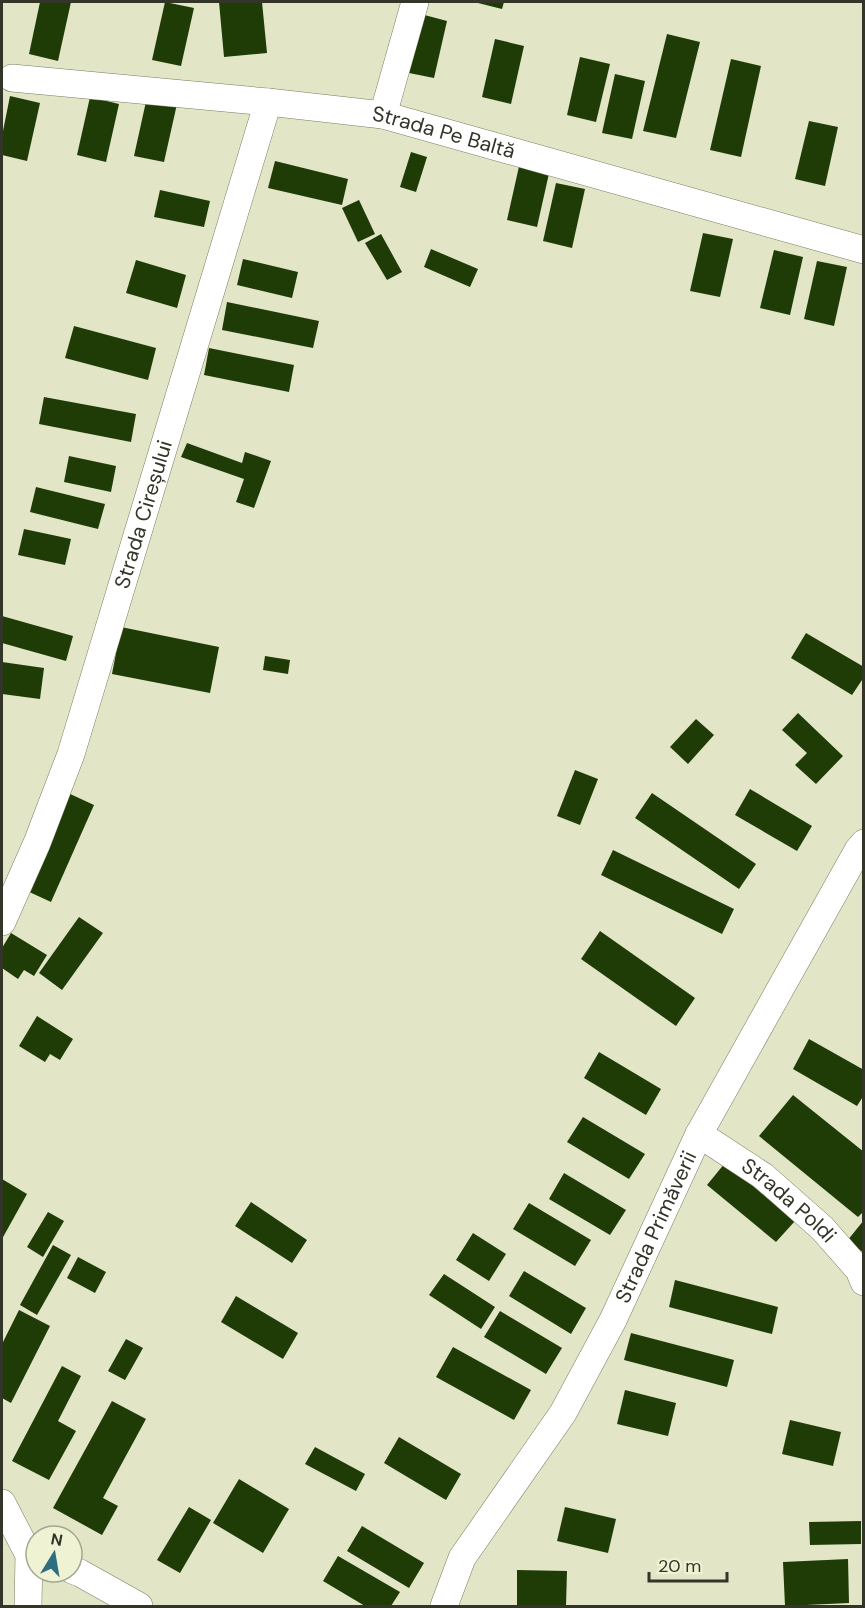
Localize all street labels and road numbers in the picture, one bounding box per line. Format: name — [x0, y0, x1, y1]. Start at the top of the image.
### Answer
street label: Strada Pe Baltă — [371, 100, 519, 165]
street label: Strada Cireșului — [108, 437, 179, 592]
street label: Strada Primăverii — [609, 1146, 703, 1308]
street label: Strada Poldi — [736, 1152, 843, 1249]

